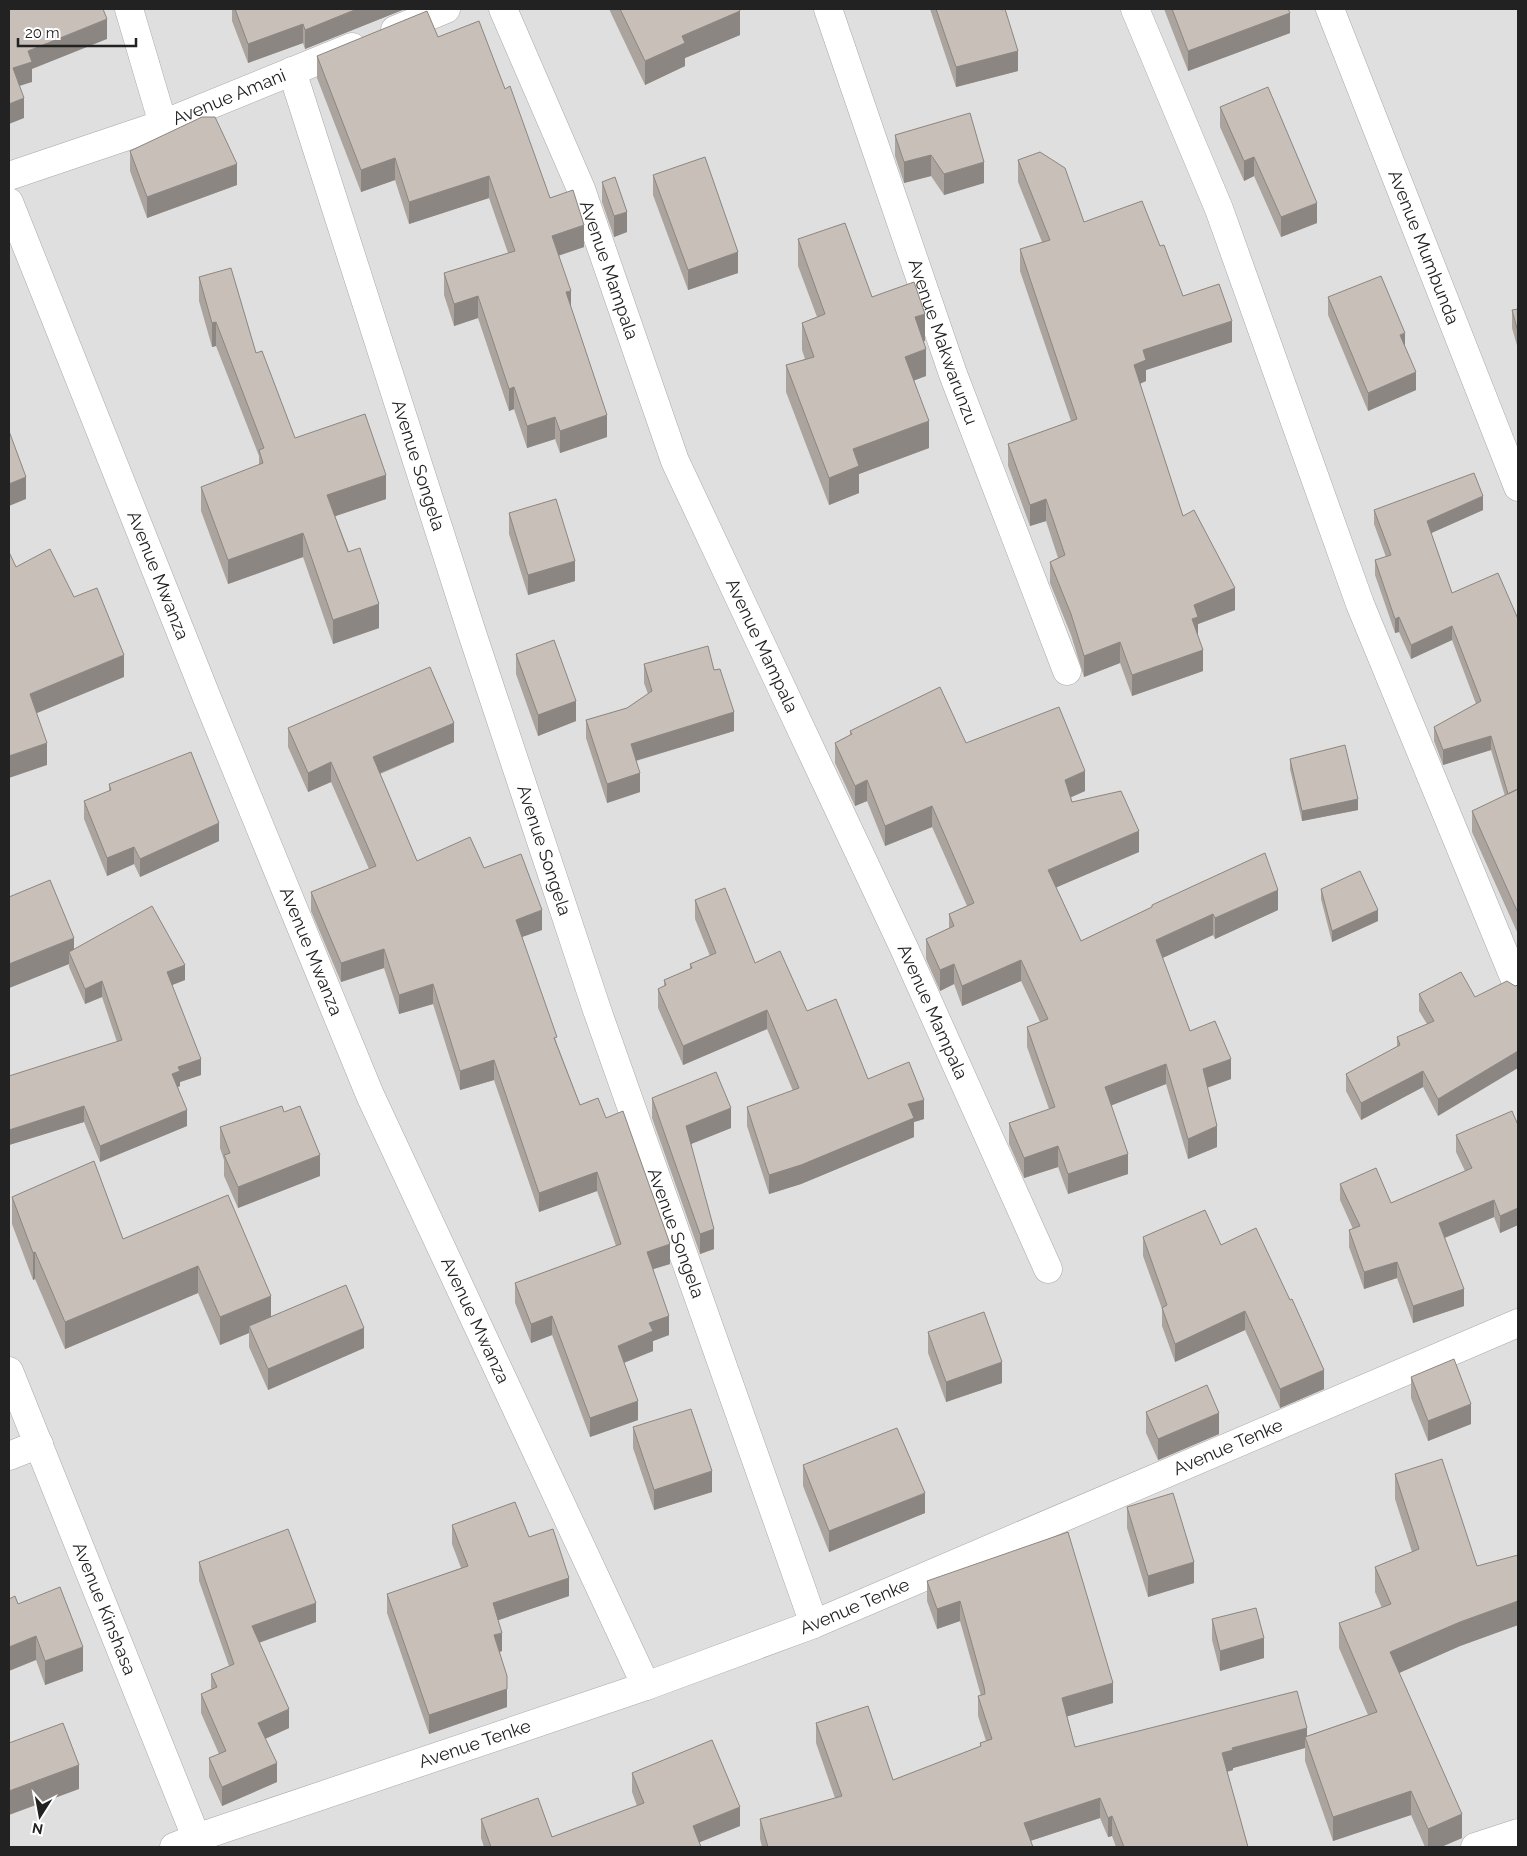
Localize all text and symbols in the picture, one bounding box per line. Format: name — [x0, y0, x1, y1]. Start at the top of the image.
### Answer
scale bar — [18, 15, 135, 47]
text: 20 m — [25, 24, 60, 42]
street label: Avenue Amani — [169, 64, 289, 129]
street label: Avenue Mumbunda — [1384, 167, 1464, 327]
street label: Avenue Mampala — [576, 198, 643, 342]
street label: Avenue Makwarunzu — [904, 256, 982, 427]
street label: Avenue Songela — [388, 397, 450, 533]
street label: Avenue Mwanza — [123, 508, 194, 643]
street label: Avenue Mampala — [722, 575, 803, 716]
street label: Avenue Songela — [513, 782, 576, 918]
street label: Avenue Mwanza — [276, 884, 347, 1019]
street label: Avenue Mampala — [894, 941, 972, 1082]
street label: Avenue Songela — [644, 1165, 709, 1301]
street label: Avenue Mwanza — [437, 1254, 514, 1387]
street label: Avenue Tenke — [1170, 1414, 1286, 1479]
street label: Avenue Kinshasa — [69, 1539, 141, 1678]
street label: Avenue Tenke — [797, 1573, 913, 1638]
street label: Avenue Tenke — [416, 1715, 534, 1772]
north arrow — [15, 1791, 65, 1841]
text: N — [31, 1820, 44, 1838]

